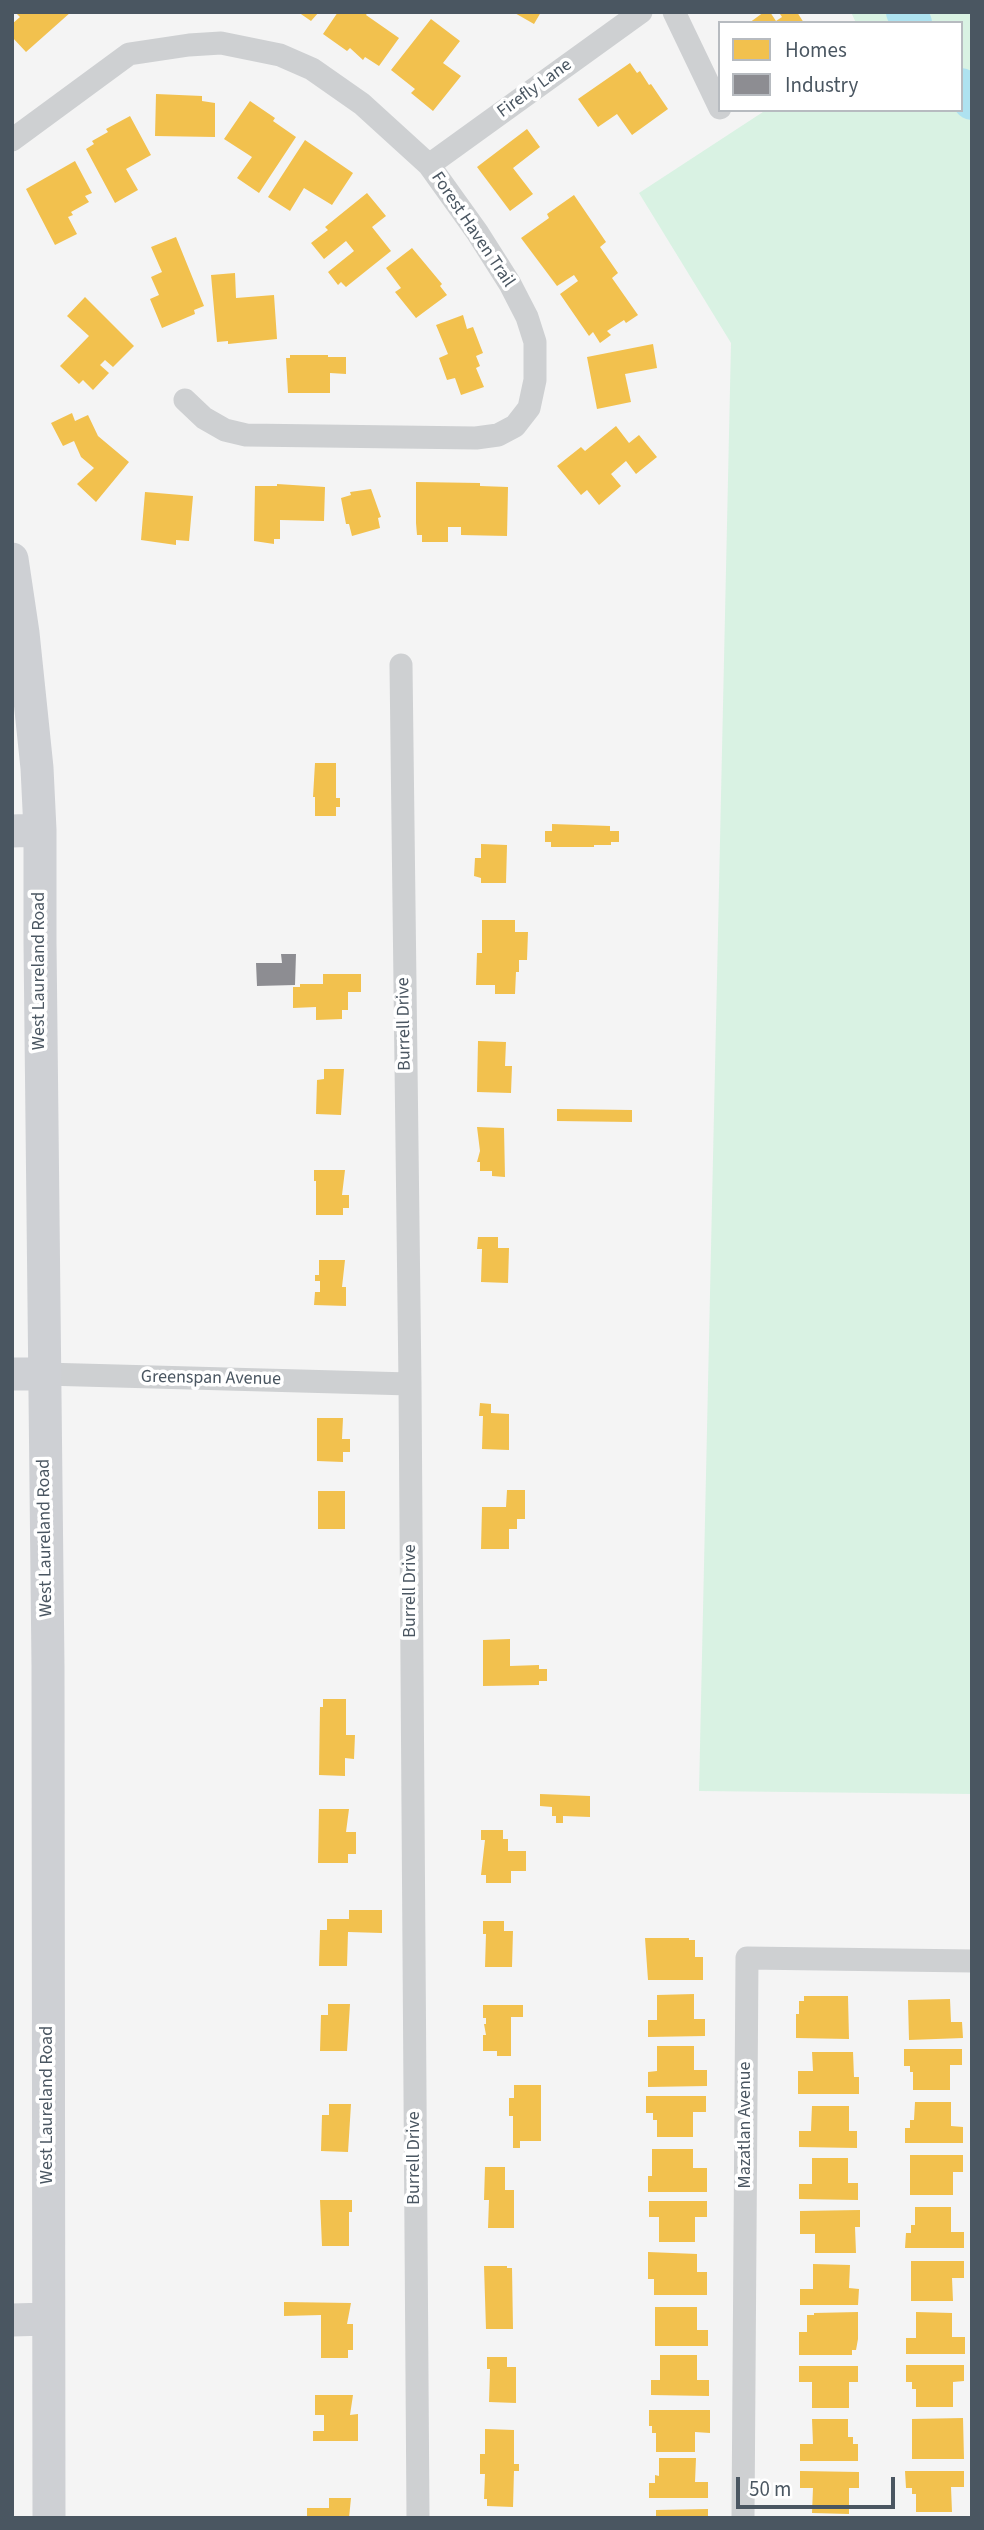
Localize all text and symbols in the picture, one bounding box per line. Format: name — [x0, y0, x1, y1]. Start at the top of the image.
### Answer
legend — [718, 21, 963, 112]
text: Homes — [785, 35, 847, 65]
street label: Firefly Lane — [494, 55, 576, 123]
text: Industry — [785, 70, 858, 100]
street label: Forest Haven Trail — [425, 168, 519, 292]
street label: West Laureland Road — [29, 892, 51, 1050]
street label: Burrell Drive — [393, 977, 417, 1071]
street label: Greenspan Avenue — [141, 1367, 281, 1391]
street label: West Laureland Road — [34, 1459, 58, 1617]
street label: Burrell Drive — [400, 1544, 422, 1638]
street label: West Laureland Road — [37, 2026, 59, 2184]
street label: Mazatlan Avenue — [735, 2062, 757, 2188]
street label: Burrell Drive — [404, 2111, 426, 2205]
scale bar — [739, 2464, 898, 2508]
text: 50 m — [749, 2474, 791, 2504]

